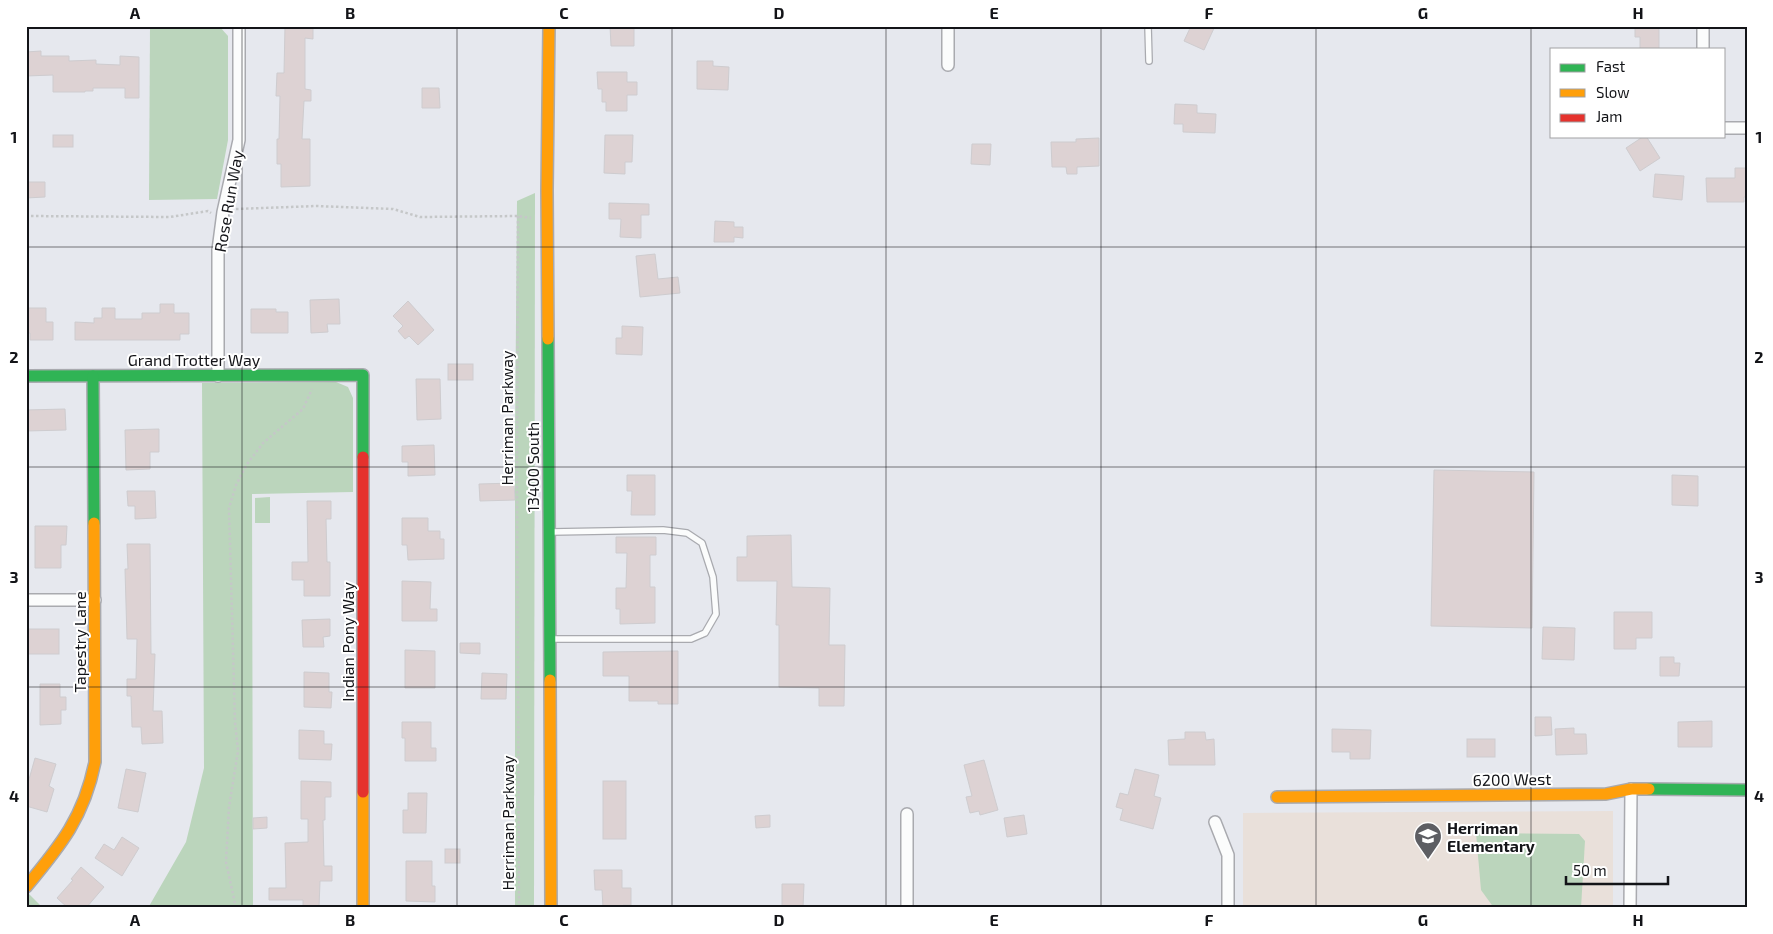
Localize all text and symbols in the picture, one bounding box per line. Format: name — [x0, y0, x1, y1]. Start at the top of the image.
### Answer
text: A — [130, 3, 141, 22]
text: B — [345, 3, 355, 22]
text: C — [559, 3, 569, 22]
text: D — [774, 3, 785, 22]
text: E — [989, 3, 999, 22]
text: F — [1205, 3, 1214, 22]
text: G — [1418, 3, 1428, 22]
text: H — [1632, 3, 1644, 22]
legend — [1550, 48, 1726, 138]
text: Fast — [1596, 57, 1626, 75]
text: Slow — [1596, 83, 1630, 101]
text: Jam — [1596, 107, 1622, 125]
text: 1 — [11, 127, 17, 146]
text: 1 — [1756, 127, 1762, 146]
street label: Rose Run Way — [210, 148, 246, 253]
text: 2 — [9, 347, 19, 366]
text: 2 — [1754, 347, 1764, 366]
street label: Grand Trotter Way — [128, 350, 261, 369]
street label: Herriman Parkway — [497, 350, 516, 485]
street label: 13400 South — [523, 422, 542, 512]
text: 3 — [9, 567, 19, 586]
text: 3 — [1754, 567, 1764, 586]
street label: Indian Pony Way — [338, 582, 357, 702]
street label: Tapestry Lane — [70, 591, 89, 693]
street label: Herriman Parkway — [498, 755, 517, 890]
street label: 6200 West — [1473, 769, 1551, 789]
text: 4 — [9, 786, 19, 805]
text: 4 — [1754, 786, 1764, 805]
place label: Herriman Elementary — [1447, 818, 1535, 856]
school or university icon: Herriman Elementary — [1413, 821, 1443, 860]
scale bar — [1566, 854, 1668, 886]
text: 50 m — [1573, 861, 1607, 879]
text: A — [130, 910, 141, 929]
text: B — [345, 910, 355, 929]
text: C — [559, 910, 569, 929]
text: D — [774, 910, 785, 929]
text: E — [989, 910, 999, 929]
text: F — [1205, 910, 1214, 929]
text: G — [1418, 910, 1428, 929]
text: H — [1632, 910, 1644, 929]

